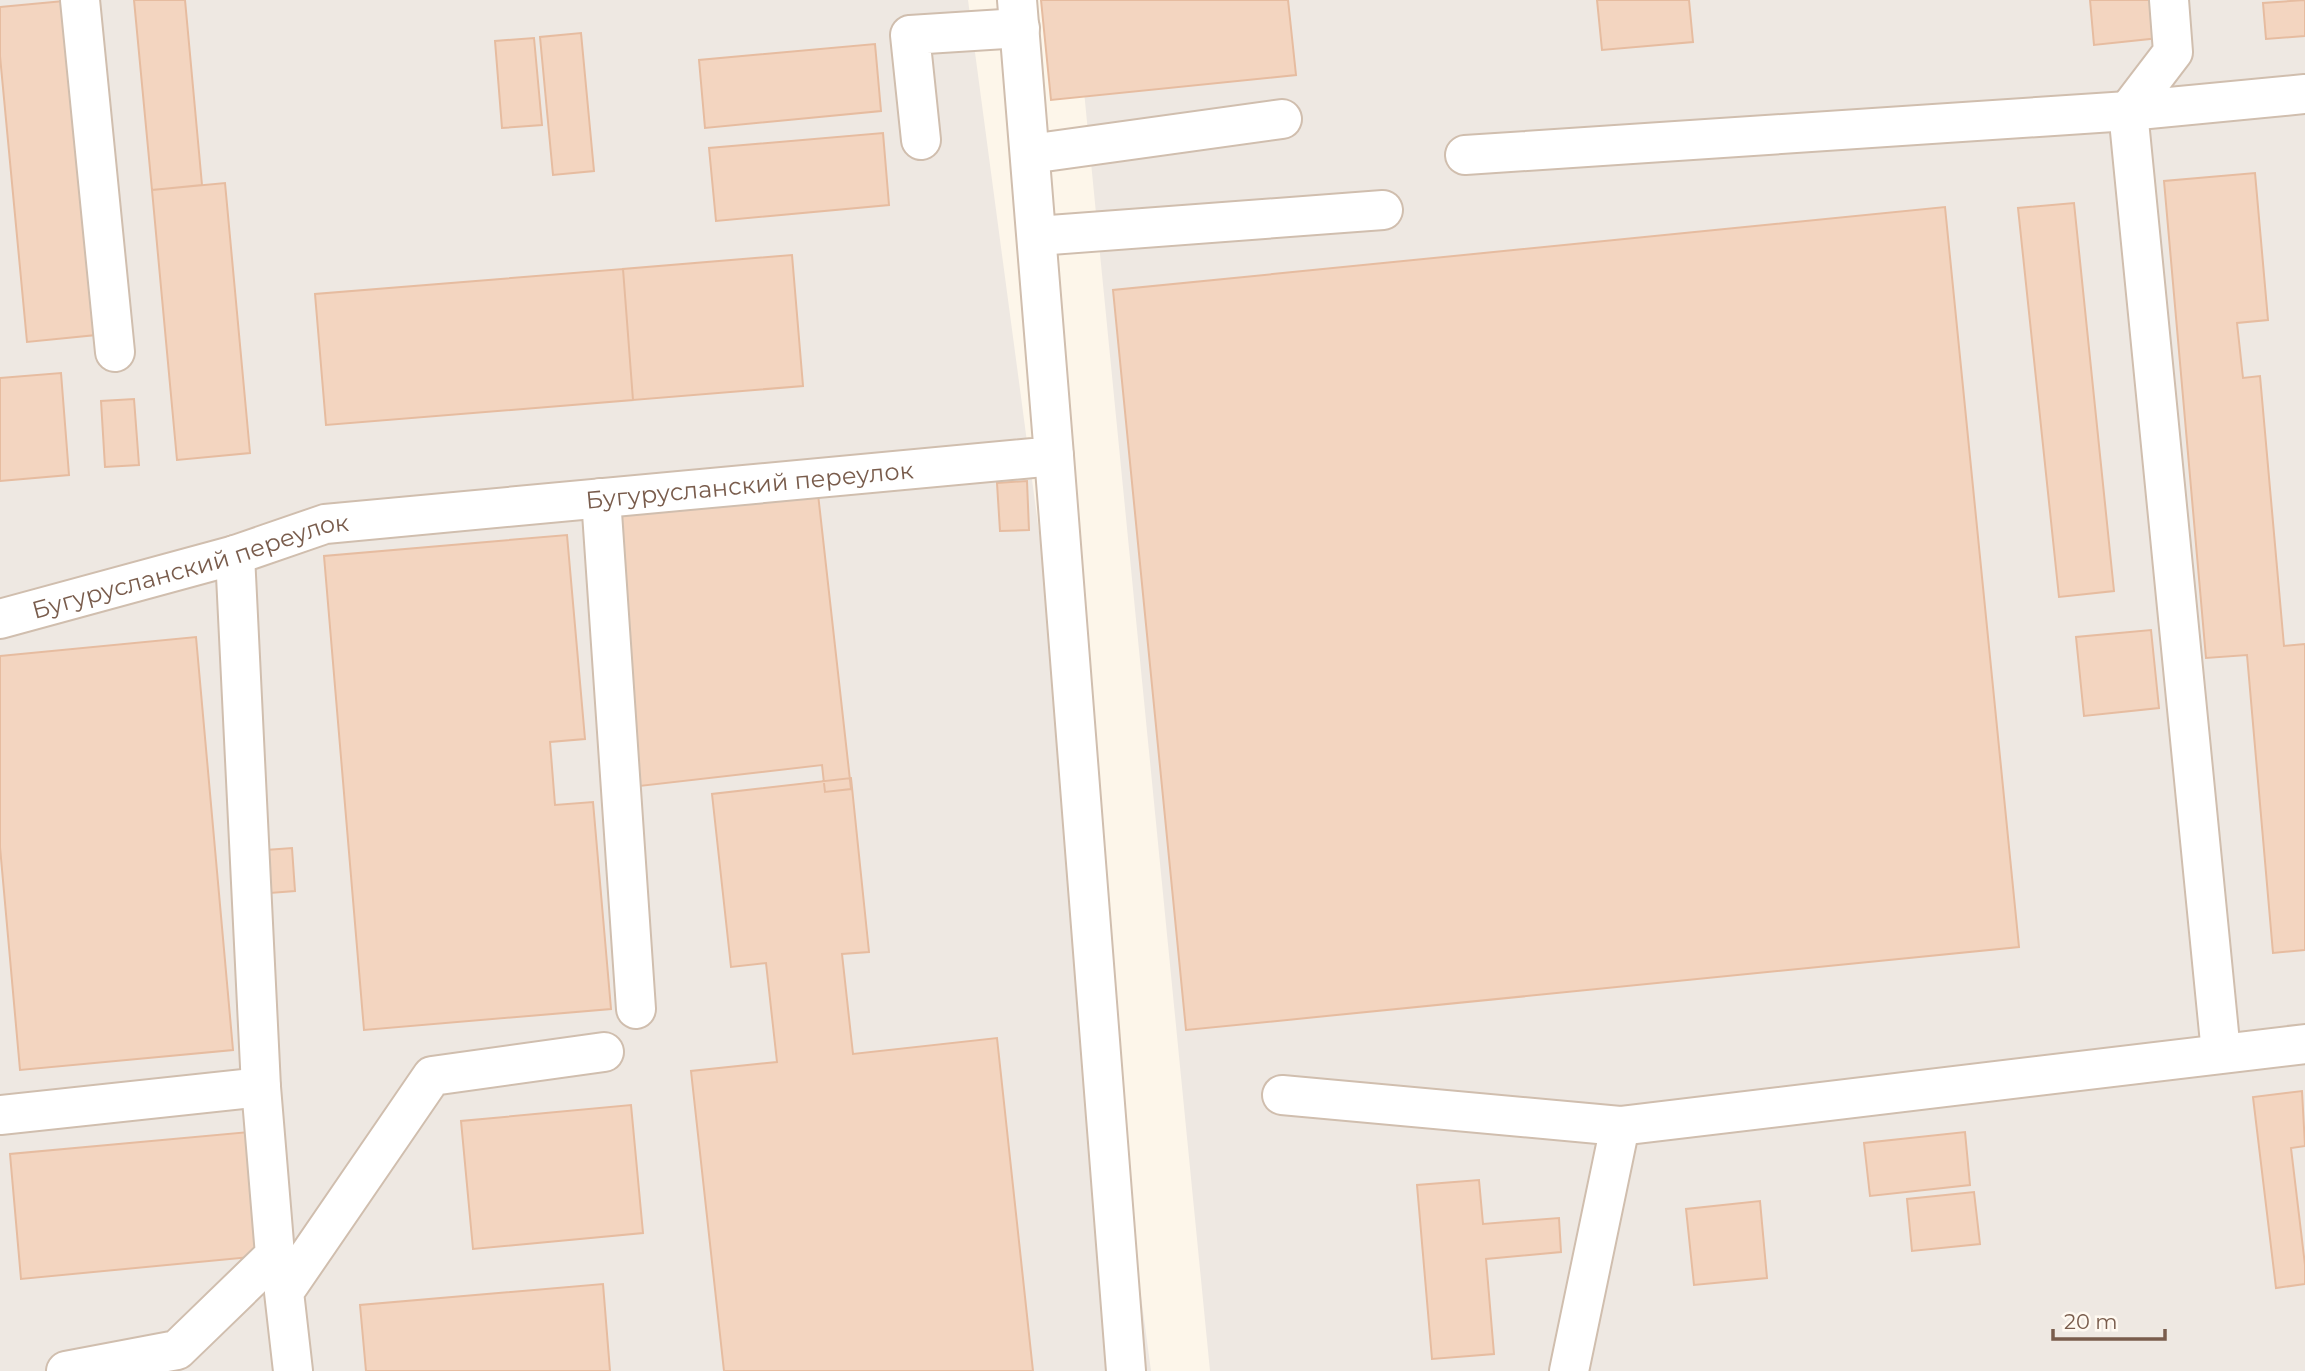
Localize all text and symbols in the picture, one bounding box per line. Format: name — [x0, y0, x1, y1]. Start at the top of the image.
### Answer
street label: Бугурусланский переулок — [584, 455, 915, 514]
street label: Бугурусланский переулок — [29, 507, 350, 624]
scale bar — [2053, 1298, 2165, 1342]
text: 20 m — [2064, 1309, 2118, 1334]

